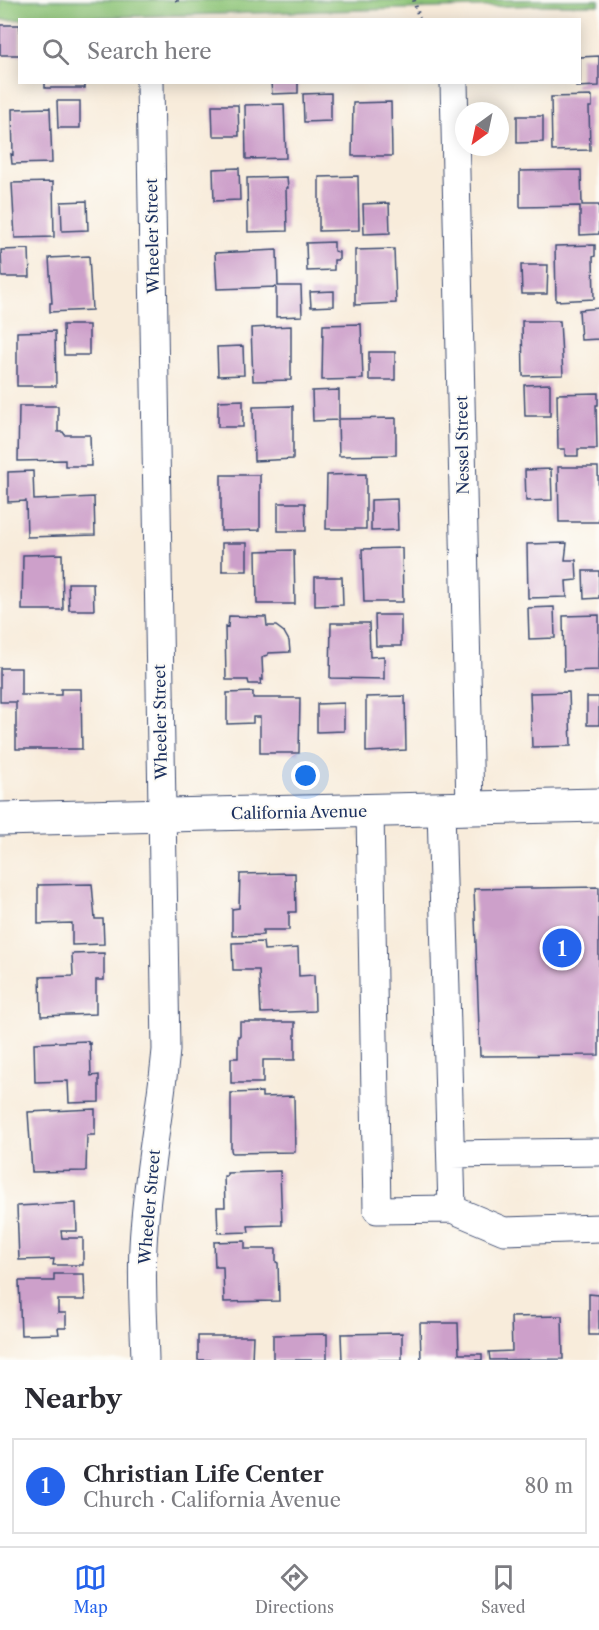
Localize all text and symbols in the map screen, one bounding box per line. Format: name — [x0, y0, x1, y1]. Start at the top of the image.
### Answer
search box — [18, 18, 581, 84]
icon: search — [39, 35, 72, 68]
text: Search here — [87, 38, 212, 65]
north arrow — [455, 102, 509, 156]
street label: Wheeler Street — [141, 178, 163, 295]
street label: Nessel Street — [451, 395, 473, 495]
street label: Wheeler Street — [149, 664, 171, 781]
your location — [291, 761, 320, 790]
street label: California Avenue — [231, 801, 367, 823]
pin: 1 — [542, 926, 582, 970]
street label: Wheeler Street — [134, 1148, 164, 1266]
text: Nearby — [24, 1383, 122, 1415]
text: Christian Life Center — [83, 1461, 324, 1488]
text: 1 — [41, 1474, 50, 1498]
text: 80 m — [525, 1474, 573, 1498]
text: Church · California Avenue — [83, 1488, 341, 1512]
tab: Map — [74, 1561, 108, 1617]
tab: Directions — [255, 1561, 334, 1617]
tab: Saved — [481, 1561, 525, 1617]

